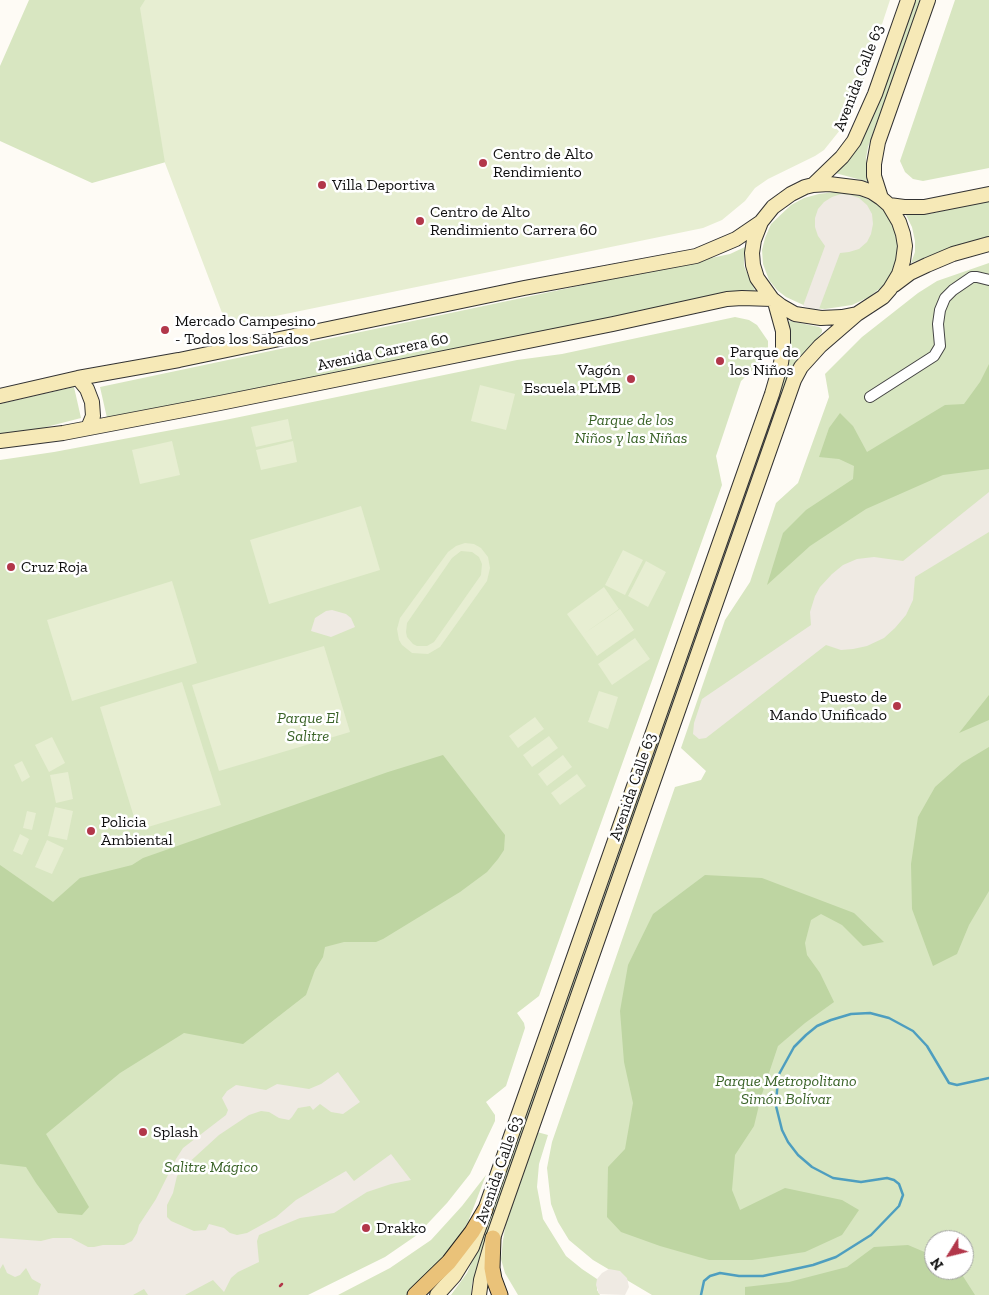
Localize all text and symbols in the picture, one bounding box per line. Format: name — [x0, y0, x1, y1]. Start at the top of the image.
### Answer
street label: Avenida Calle 63 — [830, 22, 888, 134]
place label: Centro de Alto Rendimiento — [493, 144, 593, 182]
marker: Centro de Alto Rendimiento — [477, 157, 489, 169]
place label: Villa Deportiva — [332, 175, 435, 195]
marker: Villa Deportiva — [316, 179, 328, 191]
place label: Centro de Alto Rendimiento Carrera 60 — [430, 202, 597, 240]
marker: Centro de Alto Rendimiento Carrera 60 — [414, 215, 426, 227]
place label: Mercado Campesino - Todos los Sabados — [175, 311, 316, 349]
marker: Mercado Campesino - Todos los Sabados — [159, 324, 171, 336]
street label: Avenida Carrera 60 — [316, 329, 450, 375]
place label: Parque de los Niños — [730, 342, 799, 380]
marker: Parque de los Niños — [714, 355, 726, 367]
place label: Vagón Escuela PLMB — [524, 360, 621, 398]
marker: Vagón Escuela PLMB — [625, 373, 637, 385]
park label: Parque de los Niños y las Niñas — [575, 410, 687, 448]
place label: Cruz Roja — [21, 557, 88, 577]
marker: Cruz Roja — [5, 561, 17, 573]
place label: Puesto de Mando Unificado — [770, 687, 887, 725]
marker: Puesto de Mando Unificado — [891, 700, 903, 712]
park label: Parque El Salitre — [277, 708, 339, 746]
street label: Avenida Calle 63 — [606, 731, 660, 843]
place label: Policia Ambiental — [101, 812, 173, 850]
marker: Policia Ambiental — [85, 825, 97, 837]
park label: Parque Metropolitano Simón Bolívar — [715, 1071, 857, 1109]
street label: Avenida Calle 63 — [472, 1114, 526, 1226]
place label: Splash — [153, 1122, 198, 1142]
marker: Splash — [137, 1126, 149, 1138]
park label: Salitre Mágico — [164, 1157, 258, 1177]
place label: Drakko — [376, 1218, 426, 1238]
marker: Drakko — [360, 1222, 372, 1234]
north arrow — [924, 1230, 974, 1280]
text: N — [927, 1254, 947, 1273]

